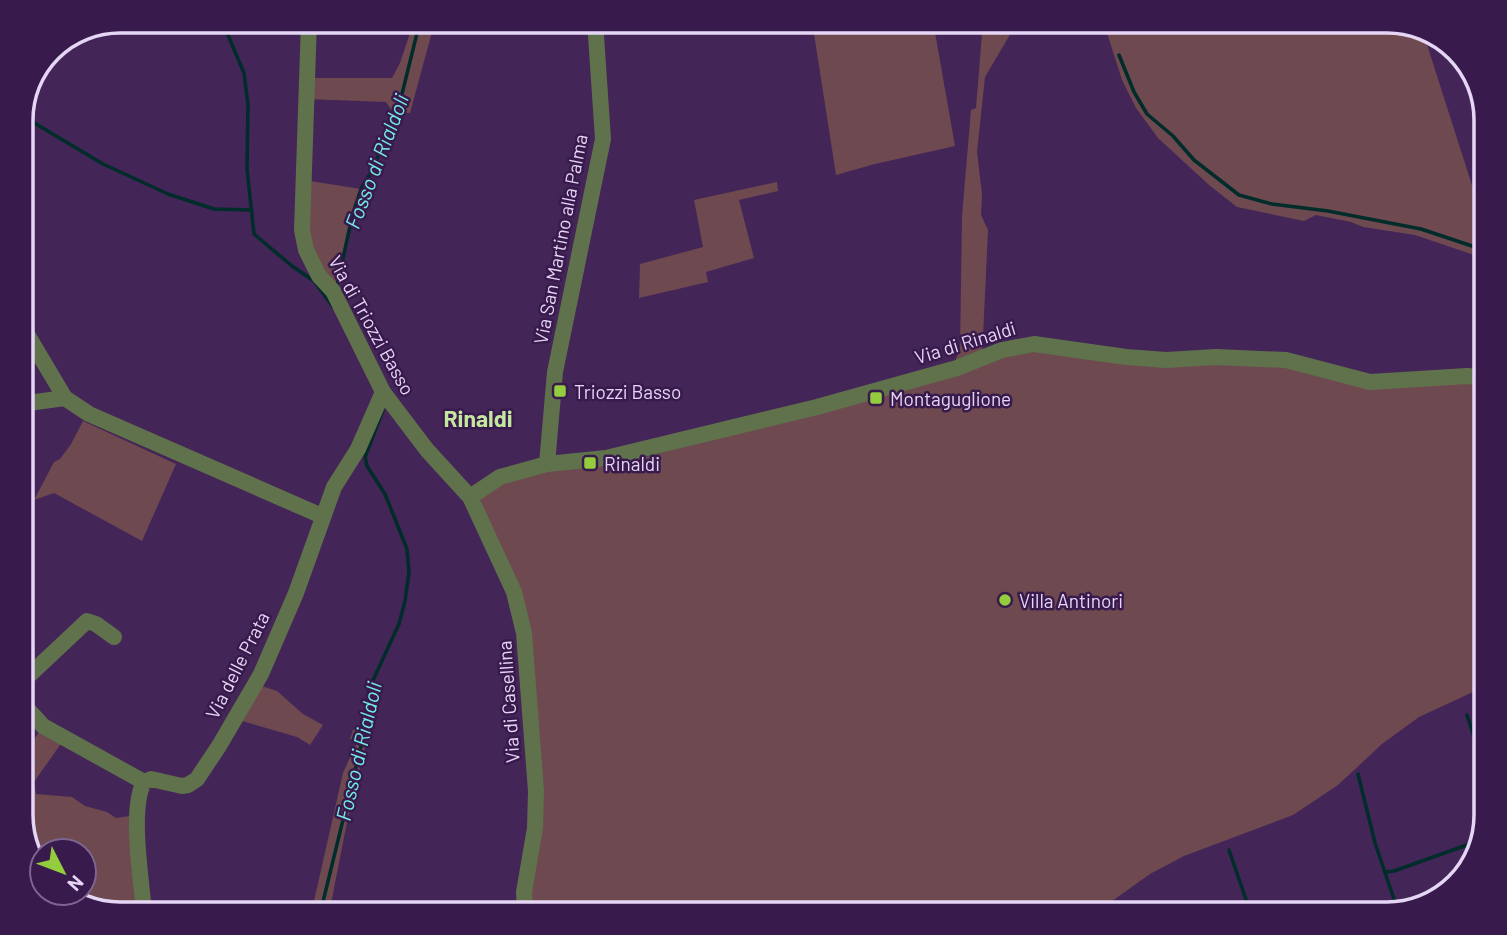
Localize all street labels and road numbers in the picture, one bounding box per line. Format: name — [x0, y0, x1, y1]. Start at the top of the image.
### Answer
street label: Via San Martino alla Palma — [528, 132, 592, 346]
street label: Via di Triozzi Basso — [324, 251, 420, 399]
street label: Via di Rinaldi — [912, 316, 1018, 368]
street label: Via delle Prata — [200, 608, 274, 722]
street label: Via di Casellina — [492, 640, 524, 764]

